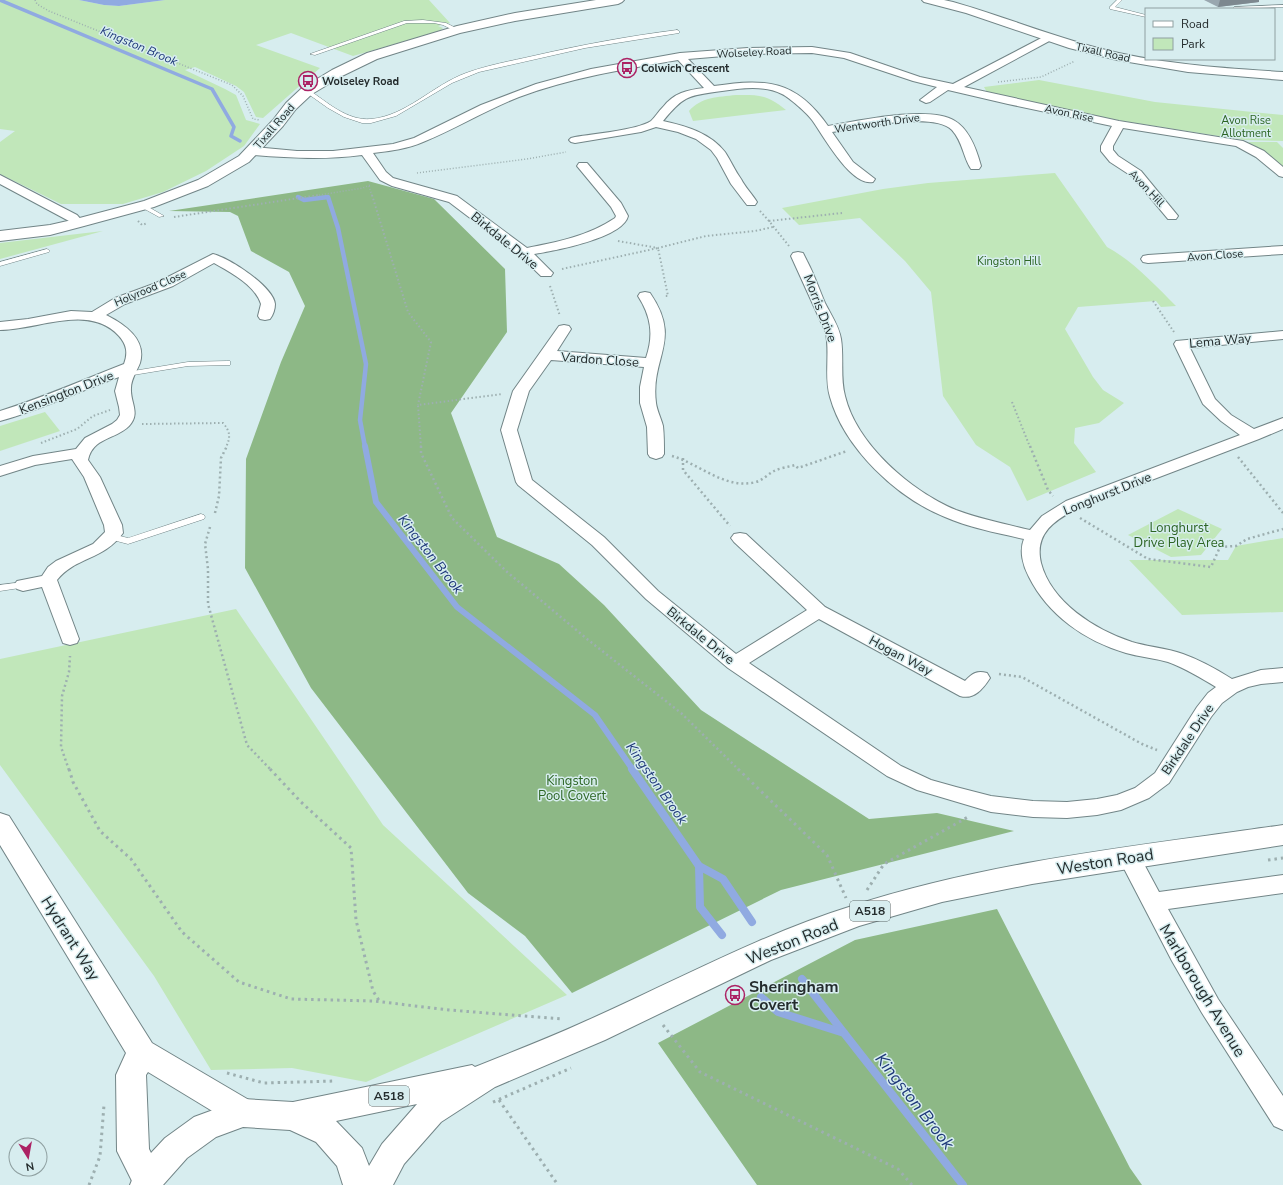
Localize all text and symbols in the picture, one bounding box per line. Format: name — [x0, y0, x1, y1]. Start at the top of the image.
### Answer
legend — [1145, 8, 1275, 60]
text: Road — [1181, 16, 1209, 32]
water label: Kingston Brook — [98, 23, 181, 70]
text: Park — [1181, 36, 1206, 52]
street label: Tixall Road — [1074, 39, 1132, 66]
street label: Wolseley Road — [716, 43, 792, 62]
bus stop icon: Colwich Crescent — [616, 57, 638, 79]
place label: Colwich Crescent — [641, 61, 730, 76]
bus stop icon: Wolseley Road — [297, 70, 319, 92]
place label: Wolseley Road — [322, 74, 399, 89]
street label: Tixall Road — [250, 100, 298, 152]
street label: Avon Rise — [1043, 101, 1095, 126]
street label: Wentworth Drive — [833, 110, 921, 137]
park label: Avon Rise Allotment — [1221, 113, 1271, 141]
street label: Avon Hill — [1125, 167, 1169, 211]
street label: Birkdale Drive — [467, 208, 542, 274]
street label: Avon Close — [1186, 246, 1244, 265]
park label: Kingston Hill — [977, 254, 1042, 269]
street label: Holyrood Close — [112, 267, 188, 310]
street label: Morris Drive — [799, 272, 841, 345]
street label: Lema Way — [1188, 329, 1252, 353]
street label: Vardon Close — [559, 348, 640, 372]
street label: Kensington Drive — [17, 367, 116, 419]
street label: Longhurst Drive — [1061, 468, 1154, 520]
water label: Kingston Brook — [394, 511, 468, 599]
park label: Longhurst Drive Play Area — [1134, 519, 1224, 552]
street label: Birkdale Drive — [663, 603, 738, 669]
street label: Hogan Way — [866, 632, 936, 680]
street label: Birkdale Drive — [1157, 700, 1218, 779]
water label: Kingston Brook — [621, 739, 692, 829]
park label: Kingston Pool Covert — [538, 772, 606, 805]
street label: Weston Road — [1055, 843, 1155, 880]
street label: Hydrant Way — [35, 892, 105, 986]
road number: A518 — [850, 901, 890, 921]
street label: Weston Road — [743, 913, 842, 970]
street label: Marlborough Avenue — [1154, 920, 1251, 1061]
place label: Sheringham Covert — [749, 976, 839, 1016]
bus stop icon: Sheringham Covert — [724, 984, 746, 1006]
water label: Kingston Brook — [870, 1048, 960, 1155]
road number: A518 — [369, 1086, 409, 1106]
north arrow — [8, 1137, 48, 1177]
text: N — [24, 1158, 35, 1174]

